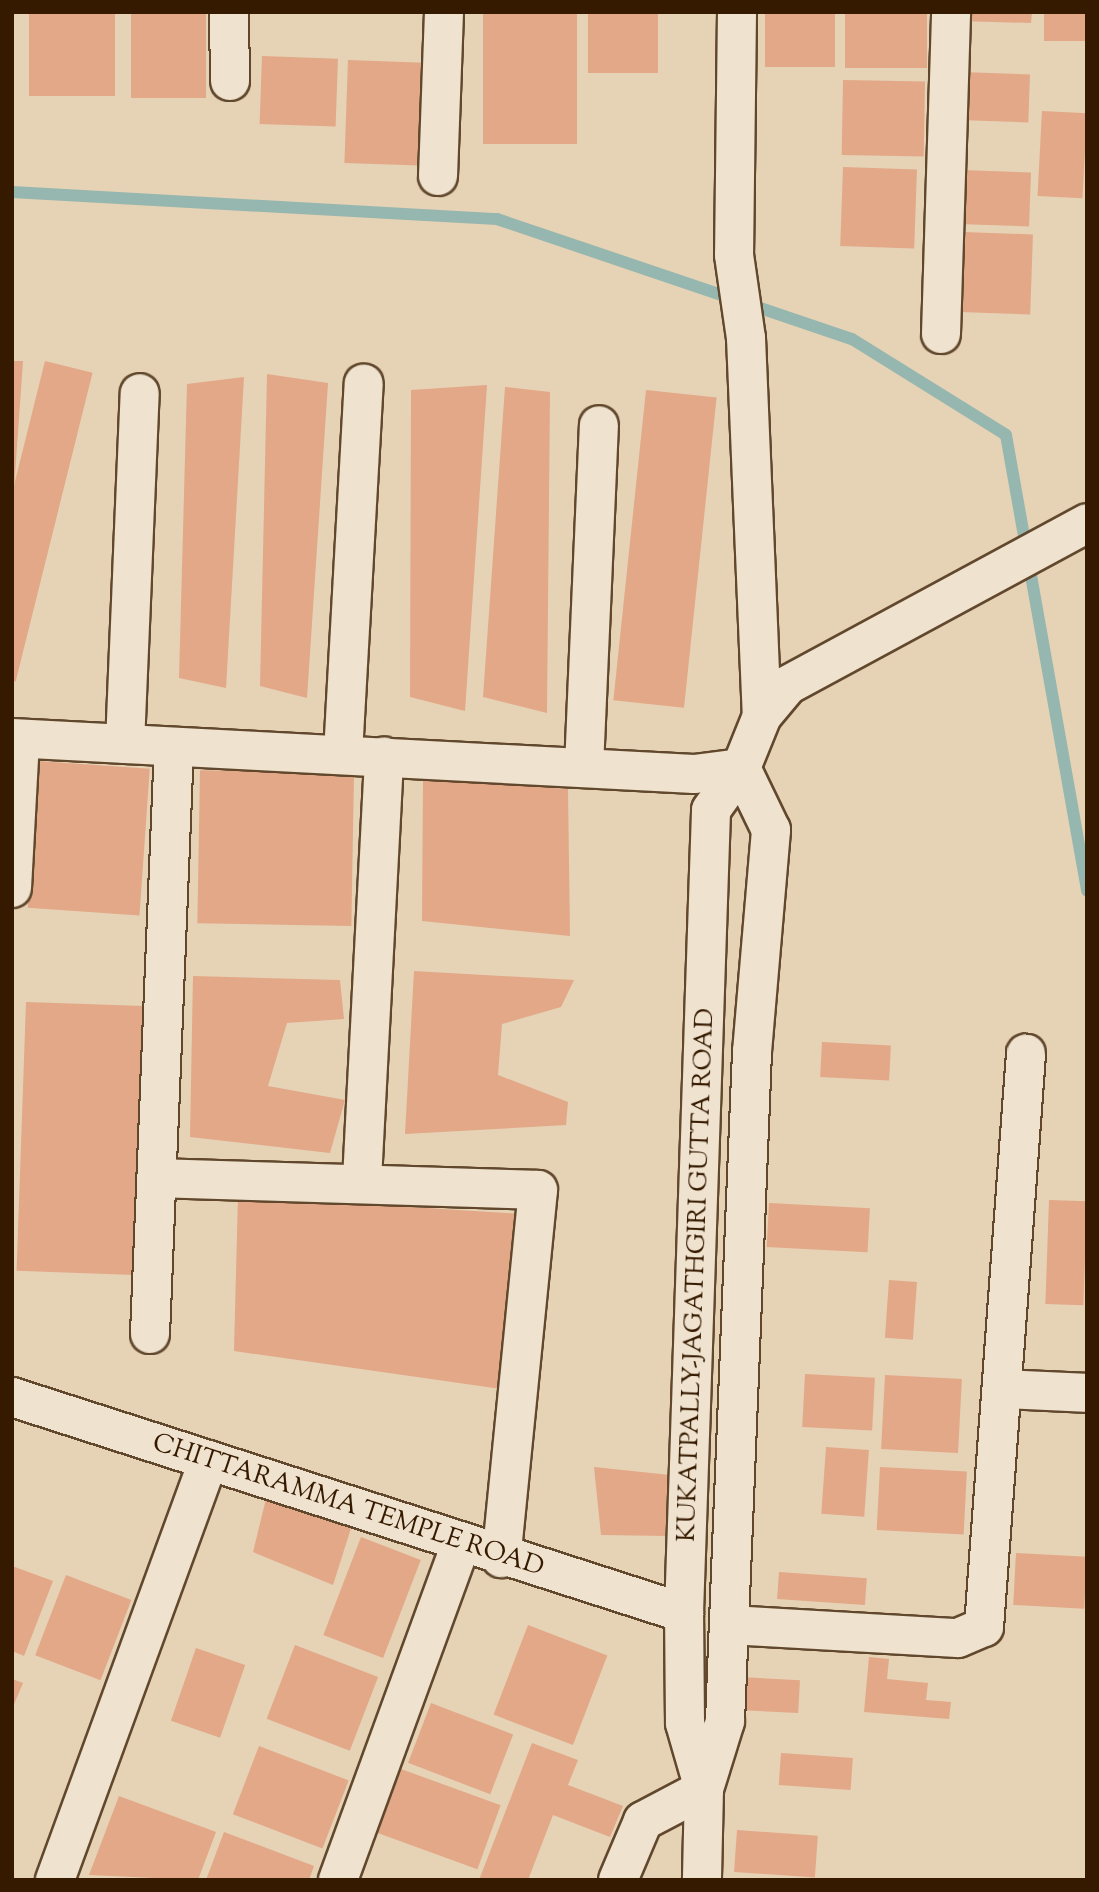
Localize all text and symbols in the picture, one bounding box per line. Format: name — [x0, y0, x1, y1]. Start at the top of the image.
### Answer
street label: KUKATPALLY-JAGATHGIRI GUTTA ROAD — [672, 1008, 722, 1542]
street label: CHITTARAMMA TEMPLE ROAD — [148, 1428, 548, 1584]

